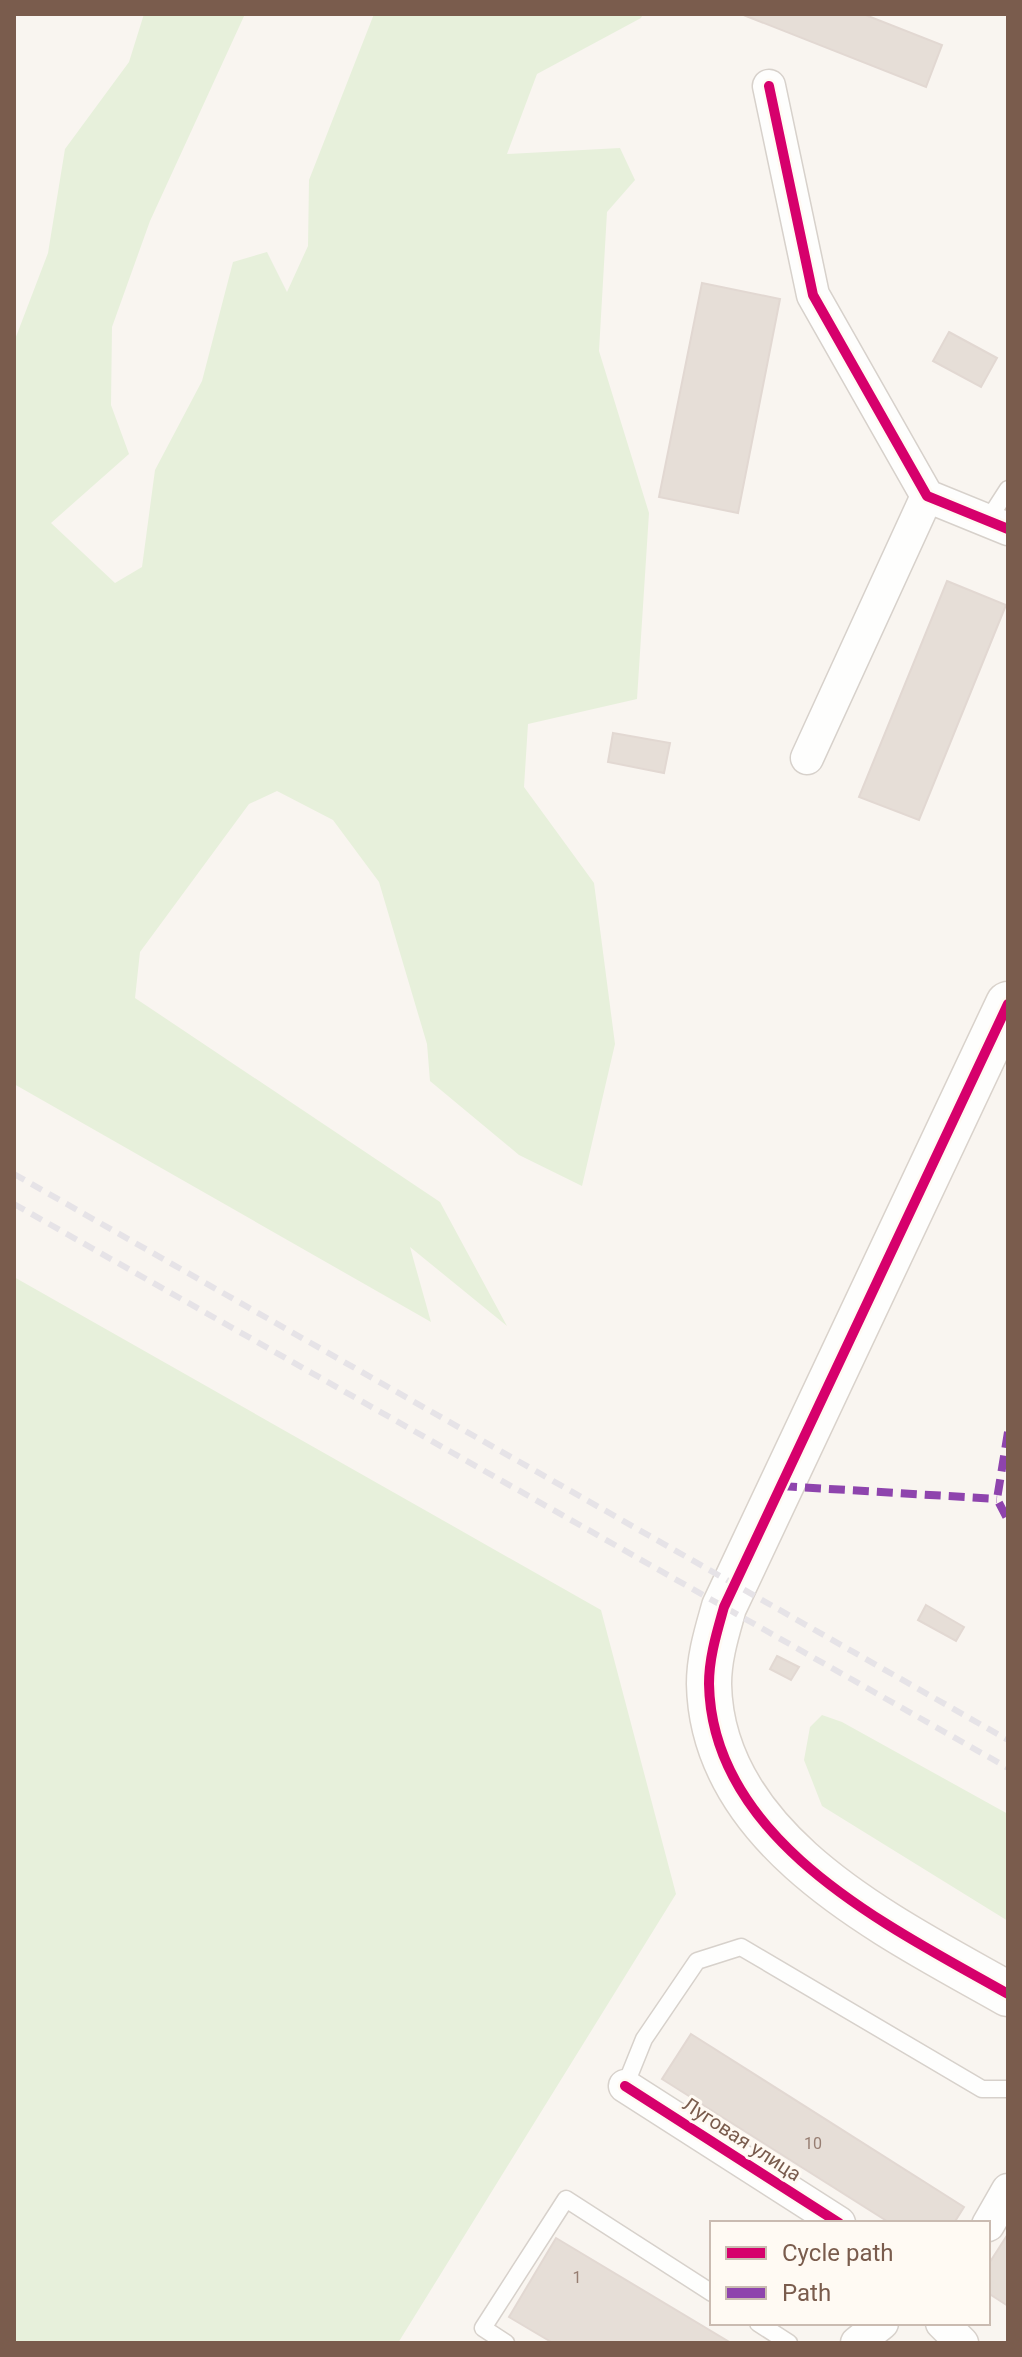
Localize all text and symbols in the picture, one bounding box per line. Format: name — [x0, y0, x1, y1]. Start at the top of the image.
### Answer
street label: Луговая улица — [678, 2092, 806, 2186]
house number: 10 — [804, 2134, 822, 2153]
legend — [710, 2221, 990, 2325]
text: Cycle path — [782, 2239, 894, 2267]
house number: 1 — [573, 2268, 582, 2287]
text: Path — [782, 2279, 831, 2307]

